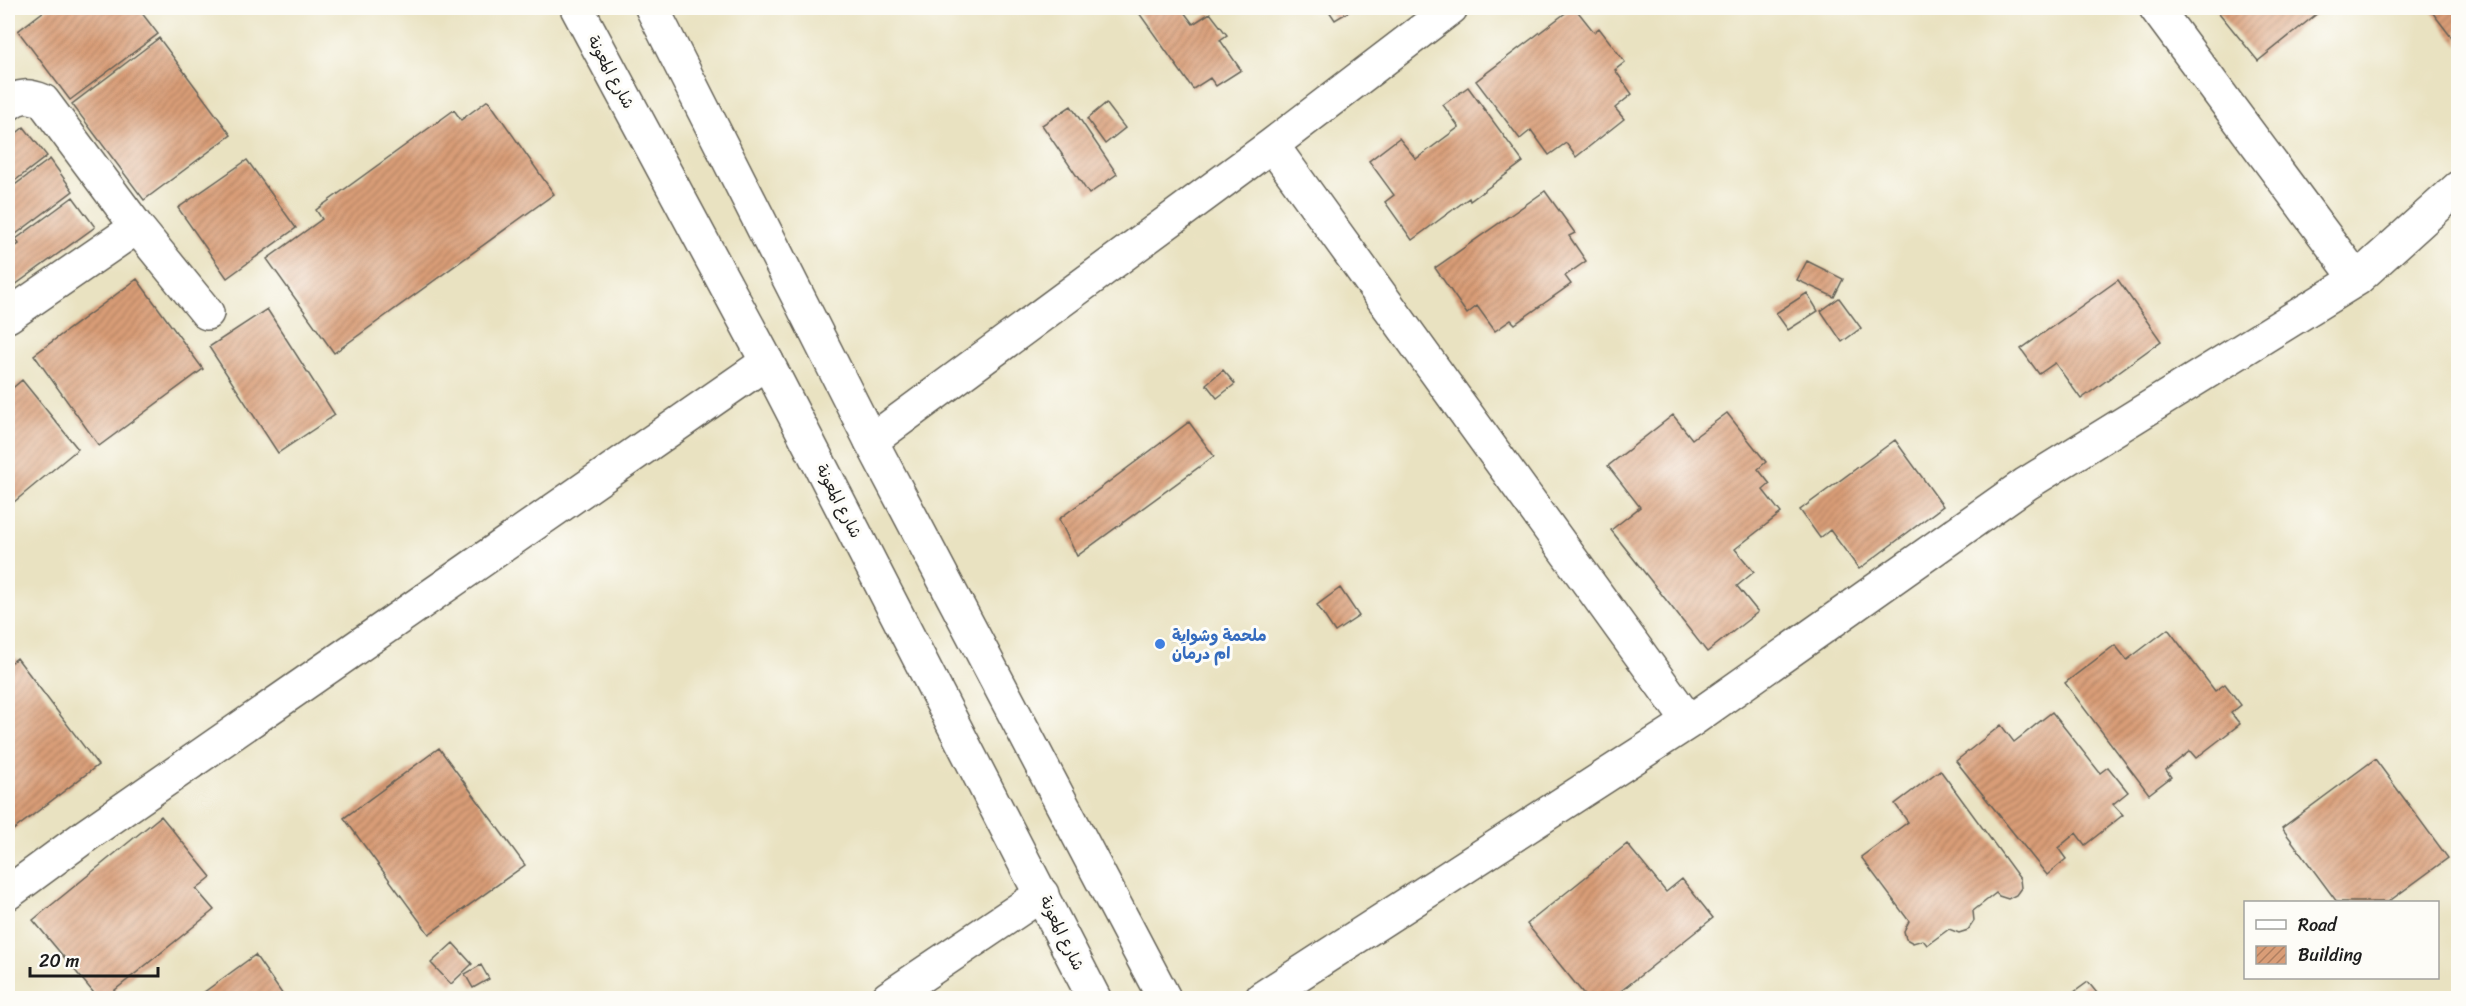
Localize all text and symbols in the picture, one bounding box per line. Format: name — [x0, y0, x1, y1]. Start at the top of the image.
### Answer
street label: شارع المعونة — [579, 30, 643, 114]
street label: شارع المعونة — [808, 459, 870, 543]
place label: ملحمة وشواية ام درمان — [1172, 621, 1267, 668]
marker: ملحمة وشواية ام درمان — [1153, 637, 1167, 651]
street label: شارع المعونة — [1031, 891, 1093, 975]
legend — [2244, 901, 2439, 979]
text: Road — [2298, 909, 2338, 941]
text: Building — [2298, 939, 2362, 971]
scale bar — [30, 940, 158, 978]
text: 20 m — [39, 945, 79, 977]

